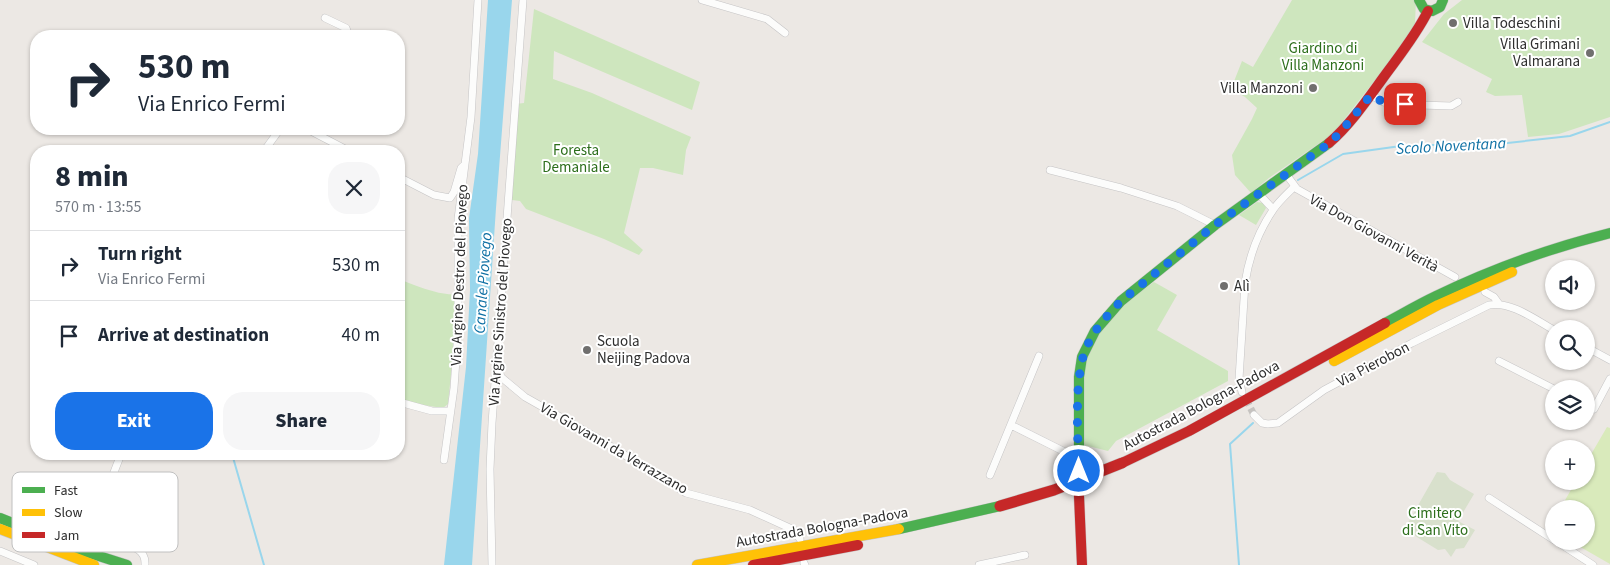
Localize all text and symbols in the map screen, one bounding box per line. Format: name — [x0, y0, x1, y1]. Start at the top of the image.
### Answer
place label: Villa Todeschini — [1463, 13, 1560, 34]
marker: Villa Todeschini — [1447, 17, 1459, 29]
place label: Villa Grimani Valmarana — [1500, 34, 1580, 72]
park label: Giardino di Villa Manzoni — [1282, 38, 1364, 76]
text: 530 m — [138, 42, 230, 92]
marker: Villa Grimani Valmarana — [1584, 47, 1596, 59]
icon: right — [55, 50, 120, 115]
place label: Villa Manzoni — [1220, 78, 1303, 99]
marker: Villa Manzoni — [1307, 82, 1319, 94]
pin — [1384, 83, 1426, 125]
text: Via Enrico Fermi — [138, 88, 286, 120]
icon: arrive — [1391, 90, 1419, 118]
water label: Scolo Noventana — [1395, 132, 1507, 160]
park label: Foresta Demaniale — [542, 140, 610, 178]
text: 8 min — [55, 155, 129, 198]
button: close — [328, 162, 380, 214]
street label: Via Argine Destro del Piovego — [446, 184, 473, 366]
street label: Via Don Giovanni Verità — [1305, 189, 1442, 278]
text: 570 m · 13:55 — [55, 196, 142, 218]
street label: Via Argine Sinistro del Piovego — [483, 217, 518, 407]
water label: Canale Piovego — [468, 232, 498, 334]
text: Turn right — [98, 241, 182, 268]
icon: right — [55, 252, 83, 280]
text: 530 m — [332, 252, 380, 279]
map controls — [1545, 260, 1595, 550]
button: sound — [1545, 260, 1595, 310]
text: Via Enrico Fermi — [98, 268, 205, 290]
place label: Alì — [1234, 276, 1250, 297]
marker: Alì — [1218, 280, 1230, 292]
button: search — [1545, 320, 1595, 370]
icon: arrive — [55, 322, 83, 350]
text: Arrive at destination — [98, 322, 269, 349]
text: 40 m — [342, 322, 380, 349]
place label: Scuola Neijing Padova — [597, 331, 690, 369]
street label: Via Pierobon — [1333, 337, 1413, 392]
marker: Scuola Neijing Padova — [581, 344, 593, 356]
street label: Autostrada Bologna-Padova — [1119, 355, 1283, 456]
button: layers — [1545, 380, 1595, 430]
button: Exit — [55, 392, 213, 450]
button: Share — [223, 392, 380, 450]
street label: Via Giovanni da Verrazzano — [536, 397, 692, 500]
button: + — [1545, 440, 1595, 490]
position arrow — [1052, 444, 1104, 496]
legend — [12, 472, 178, 552]
text: Fast — [54, 481, 78, 501]
button: − — [1545, 500, 1595, 550]
street label: Autostrada Bologna-Padova — [734, 502, 910, 553]
text: Slow — [54, 503, 83, 523]
park label: Cimitero di San Vito — [1402, 503, 1468, 541]
text: Jam — [54, 526, 79, 546]

